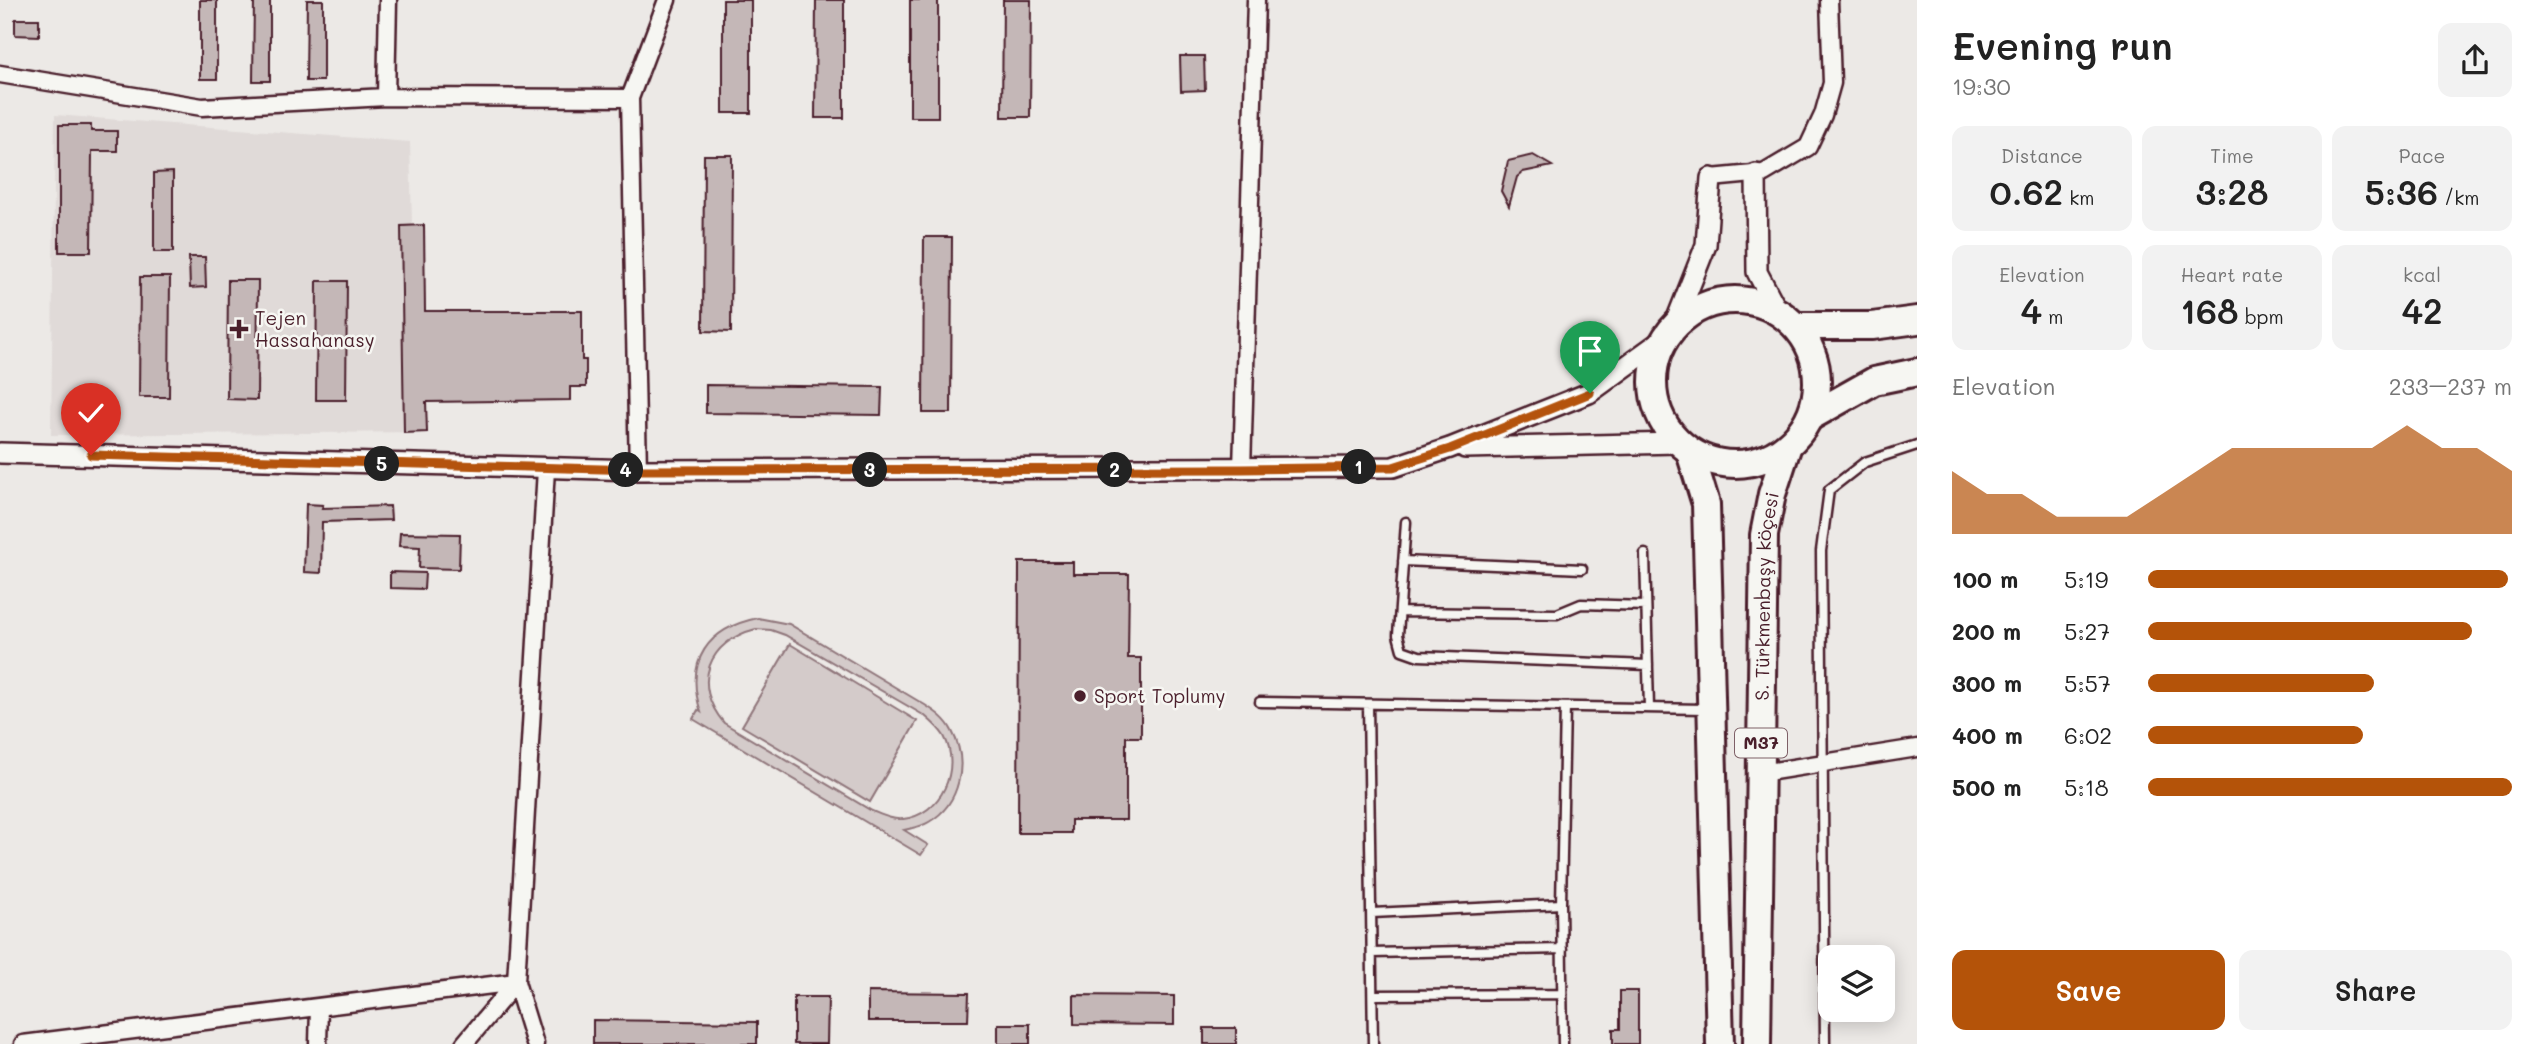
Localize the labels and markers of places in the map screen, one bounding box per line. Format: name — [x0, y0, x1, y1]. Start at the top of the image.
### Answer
place label: Tejen Hassahanasy — [255, 305, 375, 352]
marker: Tejen Hassahanasy — [229, 319, 249, 339]
pin — [1560, 321, 1620, 393]
pin — [61, 383, 121, 455]
pin: 5 — [364, 447, 400, 482]
pin: 1 — [1342, 449, 1376, 484]
pin: 4 — [608, 452, 644, 488]
pin: 3 — [852, 452, 888, 488]
pin: 2 — [1098, 452, 1132, 488]
place label: Sport Toplumy — [1094, 683, 1225, 708]
marker: Sport Toplumy — [1072, 688, 1088, 704]

